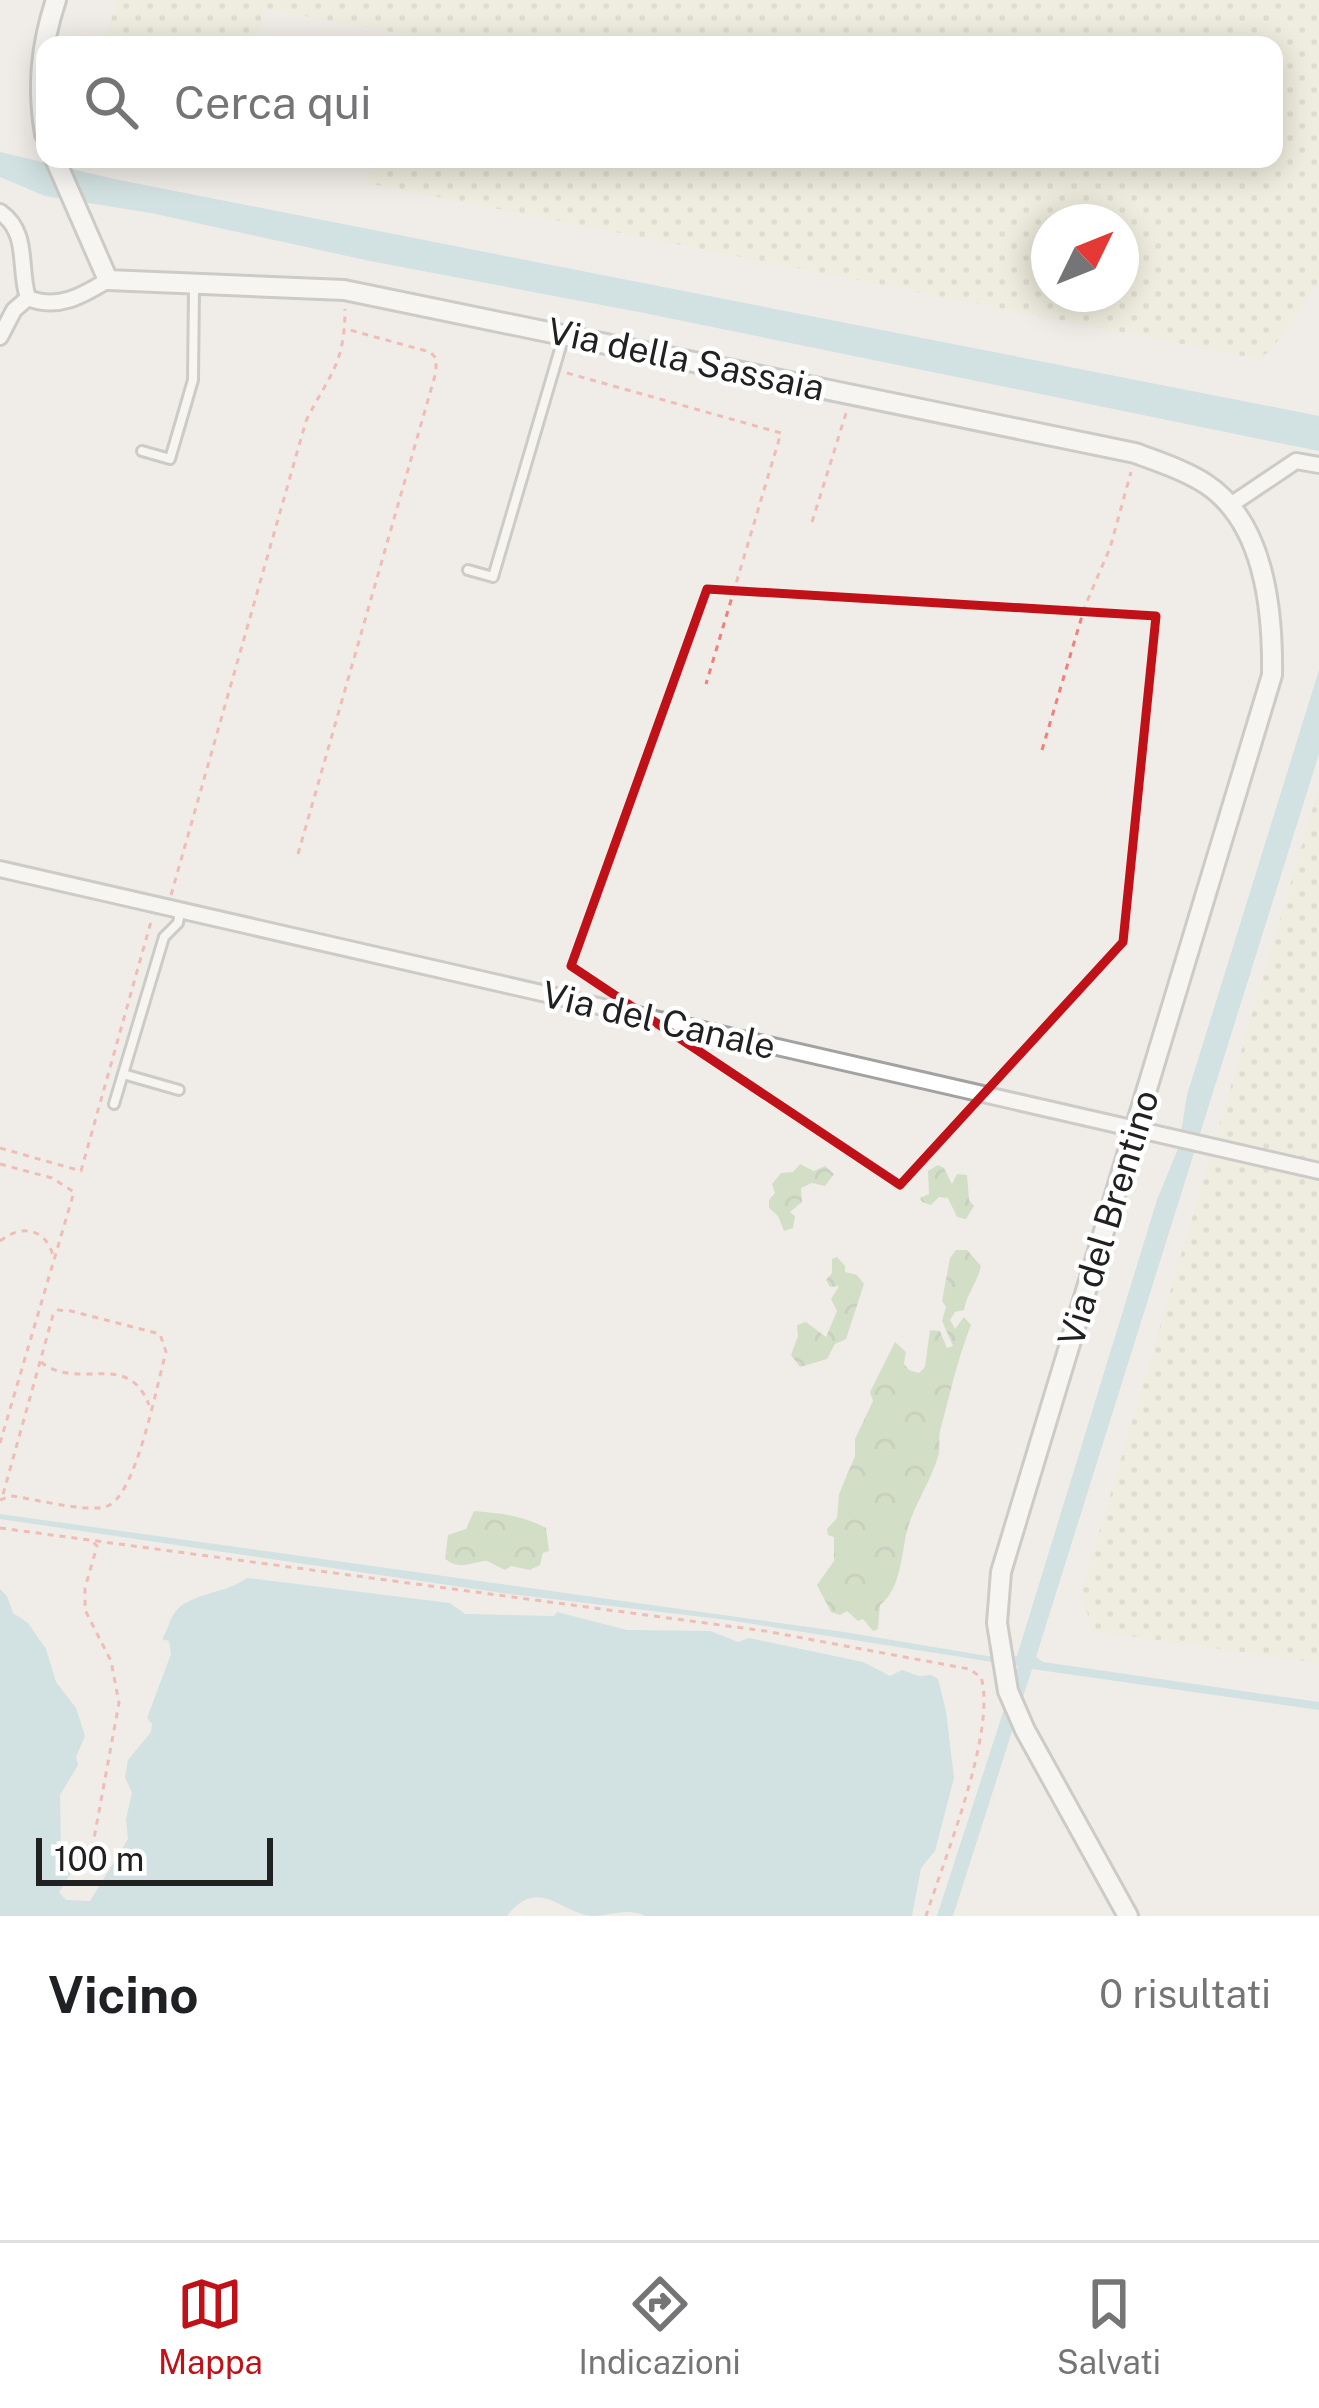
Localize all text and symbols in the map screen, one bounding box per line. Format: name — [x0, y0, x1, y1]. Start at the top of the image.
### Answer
search box — [36, 36, 1283, 168]
icon: search — [78, 69, 144, 135]
text: Cerca qui — [174, 76, 371, 129]
north arrow — [1031, 204, 1139, 312]
street label: Via della Sassaia — [544, 309, 828, 409]
street label: Via del Canale — [538, 973, 780, 1067]
street label: Via del Brentino — [1049, 1085, 1167, 1351]
scale bar — [36, 1832, 273, 1885]
text: 100 m — [54, 1840, 144, 1878]
text: Vicino — [48, 1965, 199, 2024]
text: 0 risultati — [1099, 1971, 1271, 2017]
tab: Mappa — [158, 2271, 263, 2381]
tab: Indicazioni — [579, 2271, 741, 2381]
tab: Salvati — [1057, 2271, 1161, 2381]

